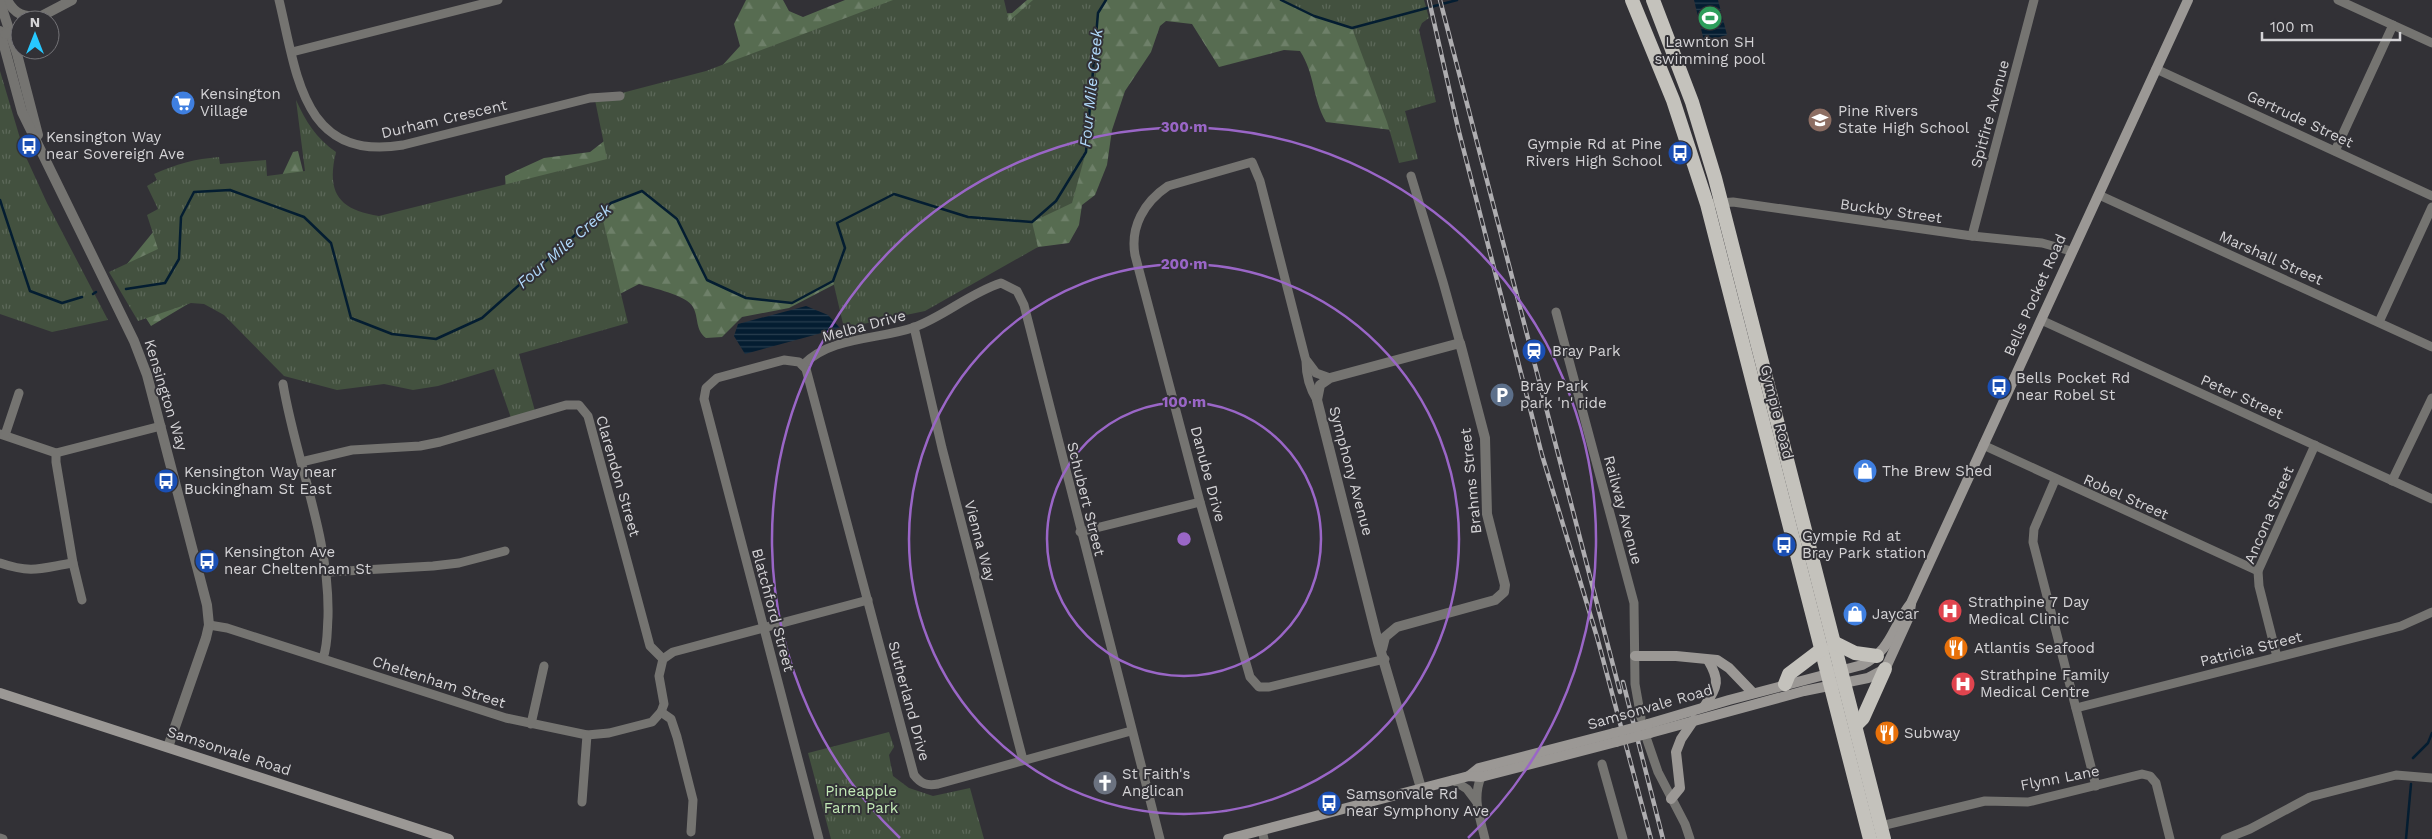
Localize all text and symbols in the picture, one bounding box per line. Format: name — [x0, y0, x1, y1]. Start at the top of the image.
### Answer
sports icon: Lawnton SH swimming pool — [1697, 5, 1723, 31]
north arrow — [10, 10, 60, 60]
scale bar — [2262, 10, 2400, 42]
text: N — [30, 14, 40, 30]
text: 100 m — [2270, 18, 2314, 36]
water label: Four Mile Creek — [1075, 26, 1107, 148]
place label: Lawnton SH swimming pool — [1655, 33, 1766, 68]
street label: Spitfire Avenue — [1967, 58, 2013, 170]
place label: Kensington Village — [200, 85, 281, 120]
street label: Gertrude Street — [2244, 87, 2357, 152]
supermarket icon: Kensington Village — [170, 90, 196, 116]
street label: Durham Crescent — [379, 96, 509, 142]
place label: Pine Rivers State High School — [1838, 102, 1970, 137]
school or university icon: Pine Rivers State High School — [1807, 107, 1833, 133]
text: 300 m — [1161, 118, 1207, 136]
place label: Kensington Way near Sovereign Ave — [46, 128, 185, 163]
bus stop icon: Kensington Way near Sovereign Ave — [16, 133, 42, 159]
place label: Gympie Rd at Pine Rivers High School — [1526, 135, 1662, 170]
bus stop icon: Gympie Rd at Pine Rivers High School — [1667, 140, 1693, 166]
street label: Buckby Street — [1839, 195, 1944, 227]
water label: Four Mile Creek — [513, 199, 616, 292]
street label: Marshall Street — [2216, 227, 2326, 289]
street label: Bells Pocket Road — [2000, 231, 2070, 359]
text: 200 m — [1161, 255, 1207, 273]
street label: Melba Drive — [820, 306, 908, 346]
street label: Kensington Way — [141, 337, 192, 453]
station icon: Bray Park — [1521, 338, 1547, 364]
place label: Bray Park — [1552, 342, 1621, 360]
street label: Gympie Road — [1757, 363, 1797, 461]
place label: Bells Pocket Rd near Robel St — [2016, 369, 2130, 404]
street label: Peter Street — [2198, 371, 2287, 423]
bus stop icon: Bells Pocket Rd near Robel St — [1986, 374, 2012, 400]
place label: Bray Park park 'n' ride — [1520, 377, 1607, 412]
parking icon: Bray Park park 'n' ride — [1489, 382, 1515, 408]
text: 100 m — [1162, 393, 1206, 411]
street label: Symphony Avenue — [1325, 404, 1377, 538]
street label: Clarendon Street — [592, 413, 644, 539]
street label: Danube Drive — [1187, 424, 1229, 524]
street label: Brahms Street — [1456, 427, 1485, 535]
street label: Schubert Street — [1063, 440, 1109, 559]
street label: Railway Avenue — [1600, 454, 1646, 566]
shop icon: The Brew Shed — [1852, 458, 1878, 484]
place label: The Brew Shed — [1882, 462, 1992, 480]
place label: Kensington Way near Buckingham St East — [184, 463, 337, 498]
street label: Ancona Street — [2240, 463, 2298, 567]
bus stop icon: Kensington Way near Buckingham St East — [153, 468, 179, 494]
street label: Robel Street — [2081, 470, 2172, 524]
street label: Vienna Way — [961, 498, 1000, 584]
place label: Gympie Rd at Bray Park station — [1802, 527, 1926, 562]
centre of rings — [1175, 530, 1193, 548]
bus stop icon: Gympie Rd at Bray Park station — [1771, 532, 1797, 558]
place label: Kensington Ave near Cheltenham St — [224, 543, 372, 578]
street label: Blatchford Street — [748, 546, 798, 674]
bus stop icon: Kensington Ave near Cheltenham St — [194, 548, 220, 574]
place label: Strathpine 7 Day Medical Clinic — [1968, 593, 2089, 628]
hospital icon: Strathpine 7 Day Medical Clinic — [1937, 598, 1963, 624]
shop icon: Jaycar — [1842, 601, 1868, 627]
place label: Jaycar — [1872, 605, 1919, 623]
street label: Patricia Street — [2198, 627, 2305, 670]
restaurant icon: Atlantis Seafood — [1943, 635, 1969, 661]
street label: Sutherland Drive — [884, 639, 934, 763]
place label: Atlantis Seafood — [1974, 639, 2095, 657]
street label: Cheltenham Street — [370, 652, 509, 712]
place label: Strathpine Family Medical Centre — [1980, 666, 2109, 701]
hospital icon: Strathpine Family Medical Centre — [1950, 671, 1976, 697]
street label: Samsonvale Road — [1585, 681, 1715, 733]
restaurant icon: Subway — [1874, 720, 1900, 746]
street label: Samsonvale Road — [165, 722, 293, 780]
place label: Subway — [1904, 724, 1960, 742]
street label: Flynn Lane — [2019, 762, 2101, 794]
place label: St Faith's Anglican — [1122, 765, 1190, 800]
church icon: St Faith's Anglican — [1092, 770, 1118, 796]
park label: Pineapple Farm Park — [824, 782, 899, 817]
place label: Samsonvale Rd near Symphony Ave — [1346, 785, 1489, 820]
bus stop icon: Samsonvale Rd near Symphony Ave — [1316, 790, 1342, 816]

